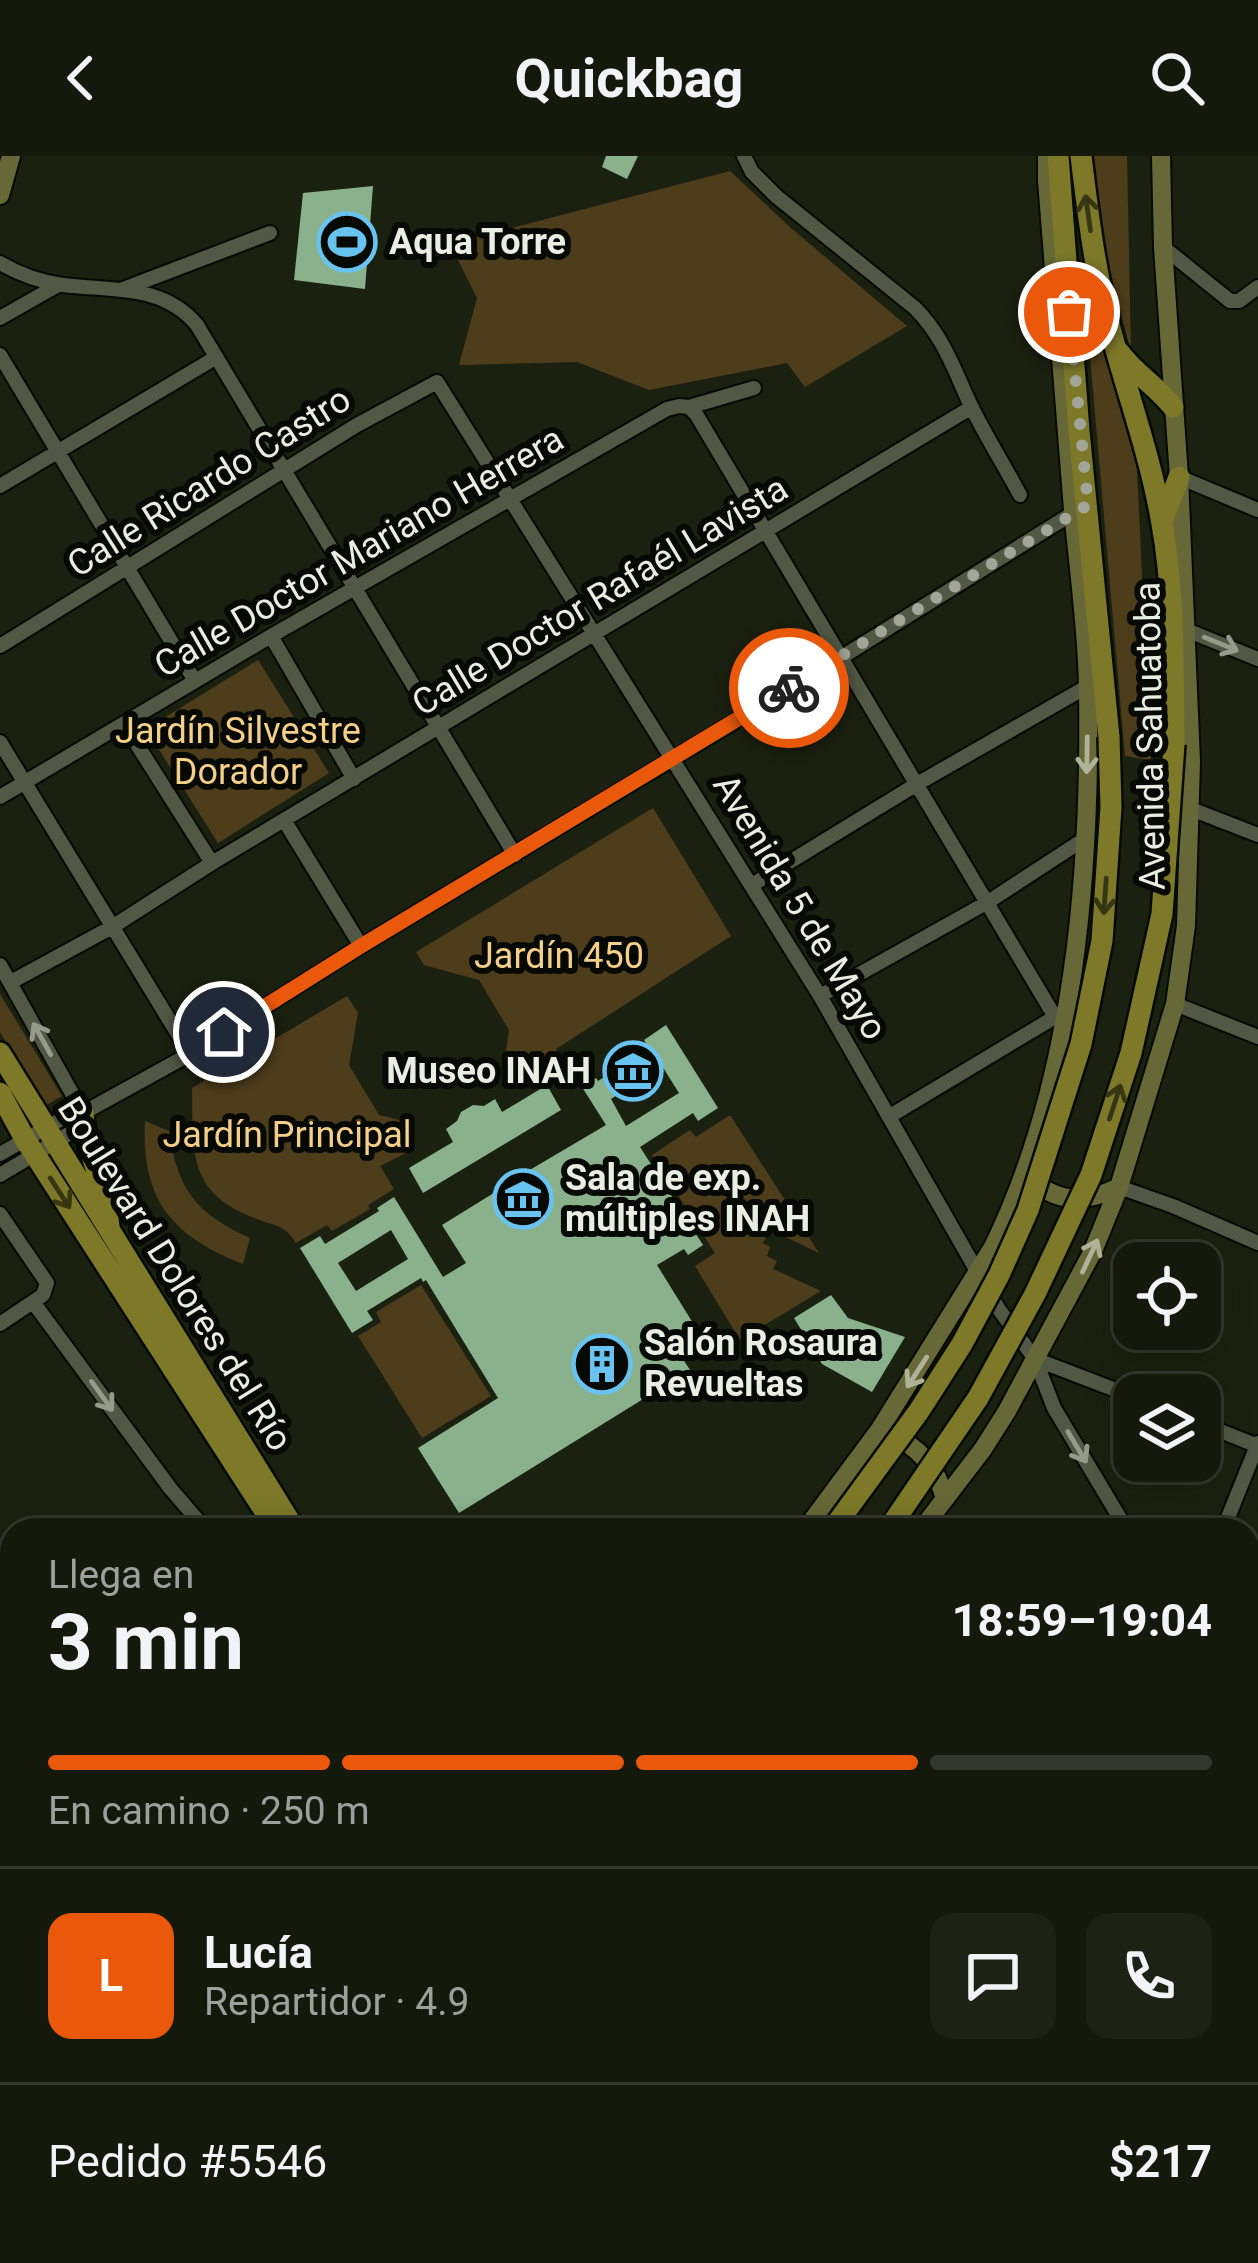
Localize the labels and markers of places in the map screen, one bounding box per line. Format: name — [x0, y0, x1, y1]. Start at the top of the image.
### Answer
sports icon: Aqua Torre — [316, 211, 378, 273]
place label: Aqua Torre — [389, 221, 566, 263]
pin — [1018, 261, 1120, 363]
pin — [173, 981, 275, 1083]
museum icon: Museo INAH — [602, 1040, 664, 1102]
place label: Museo INAH — [386, 1050, 591, 1092]
place label: Sala de exp. múltiples INAH — [565, 1157, 810, 1240]
museum icon: Sala de exp. múltiples INAH — [492, 1168, 554, 1230]
place label: Salón Rosaura Revueltas — [644, 1322, 878, 1405]
building icon: Salón Rosaura Revueltas — [571, 1333, 633, 1395]

